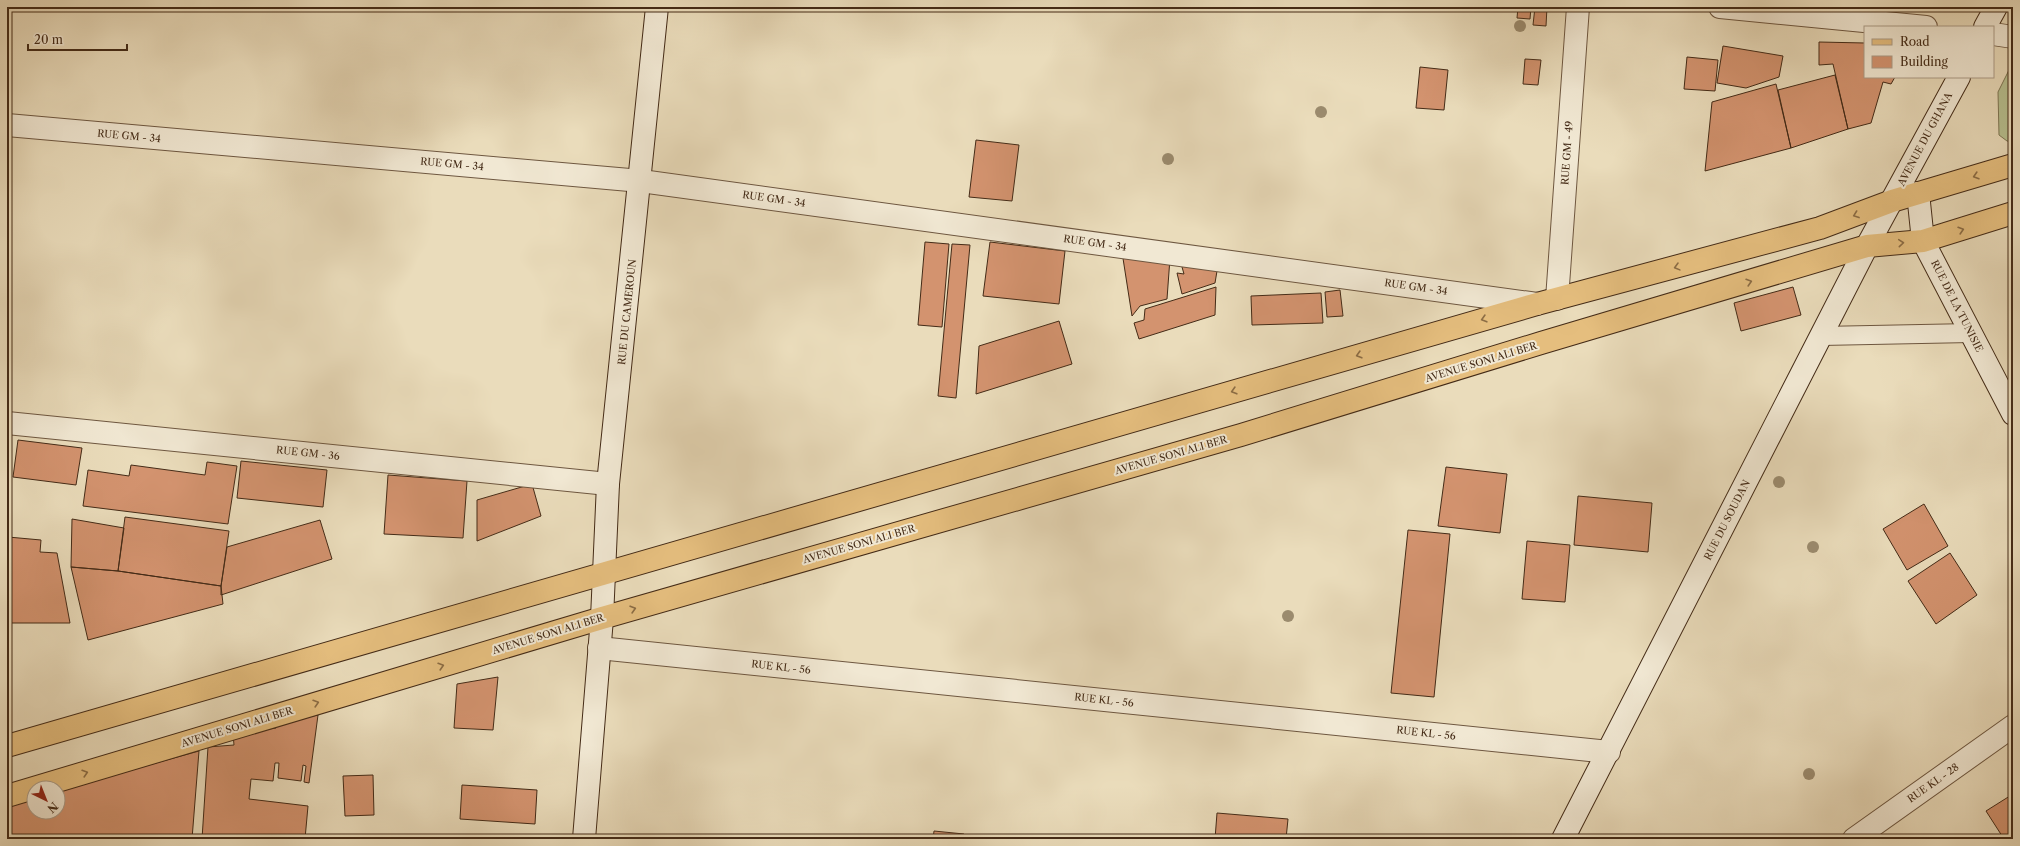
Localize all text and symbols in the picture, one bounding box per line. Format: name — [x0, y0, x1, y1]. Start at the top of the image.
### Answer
scale bar — [28, 26, 127, 52]
legend — [1864, 26, 1994, 78]
text: 20 m — [34, 32, 63, 47]
text: Road — [1900, 34, 1930, 49]
text: Building — [1900, 54, 1948, 69]
street label: AVENUE DU GHANA — [1894, 89, 1955, 189]
street label: RUE GM - 49 — [1558, 120, 1576, 185]
street label: RUE GM - 34 — [97, 127, 162, 145]
street label: RUE GM - 34 — [420, 155, 485, 173]
one-way arrow — [1972, 171, 1979, 180]
street label: RUE GM - 34 — [741, 188, 807, 210]
one-way arrow — [1852, 210, 1859, 218]
one-way arrow — [1957, 226, 1964, 235]
street label: RUE GM - 34 — [1062, 232, 1128, 254]
one-way arrow — [1898, 239, 1904, 248]
street label: RUE DU CAMEROUN — [615, 258, 639, 366]
street label: RUE DE LA TUNISIE — [1928, 258, 1986, 354]
one-way arrow — [1674, 262, 1681, 271]
street label: RUE GM - 34 — [1383, 276, 1449, 298]
one-way arrow — [1745, 278, 1752, 287]
one-way arrow — [1481, 314, 1488, 323]
street label: AVENUE SONI ALI BER — [1423, 339, 1539, 386]
one-way arrow — [1356, 350, 1363, 359]
one-way arrow — [1231, 386, 1238, 395]
street label: AVENUE SONI ALI BER — [1112, 433, 1229, 478]
street label: RUE GM - 36 — [276, 443, 341, 463]
street label: RUE DU SOUDAN — [1701, 478, 1753, 562]
street label: AVENUE SONI ALI BER — [800, 522, 917, 567]
one-way arrow — [629, 605, 636, 614]
street label: AVENUE SONI ALI BER — [490, 611, 606, 658]
street label: RUE KL - 56 — [751, 657, 812, 677]
one-way arrow — [437, 662, 444, 671]
street label: RUE KL - 56 — [1074, 690, 1135, 710]
one-way arrow — [313, 699, 320, 708]
street label: AVENUE SONI ALI BER — [179, 704, 295, 751]
street label: RUE KL - 56 — [1396, 723, 1457, 743]
street label: RUE KL - 28 — [1905, 760, 1961, 806]
one-way arrow — [81, 769, 88, 778]
north arrow — [26, 780, 66, 820]
text: N — [44, 799, 61, 816]

